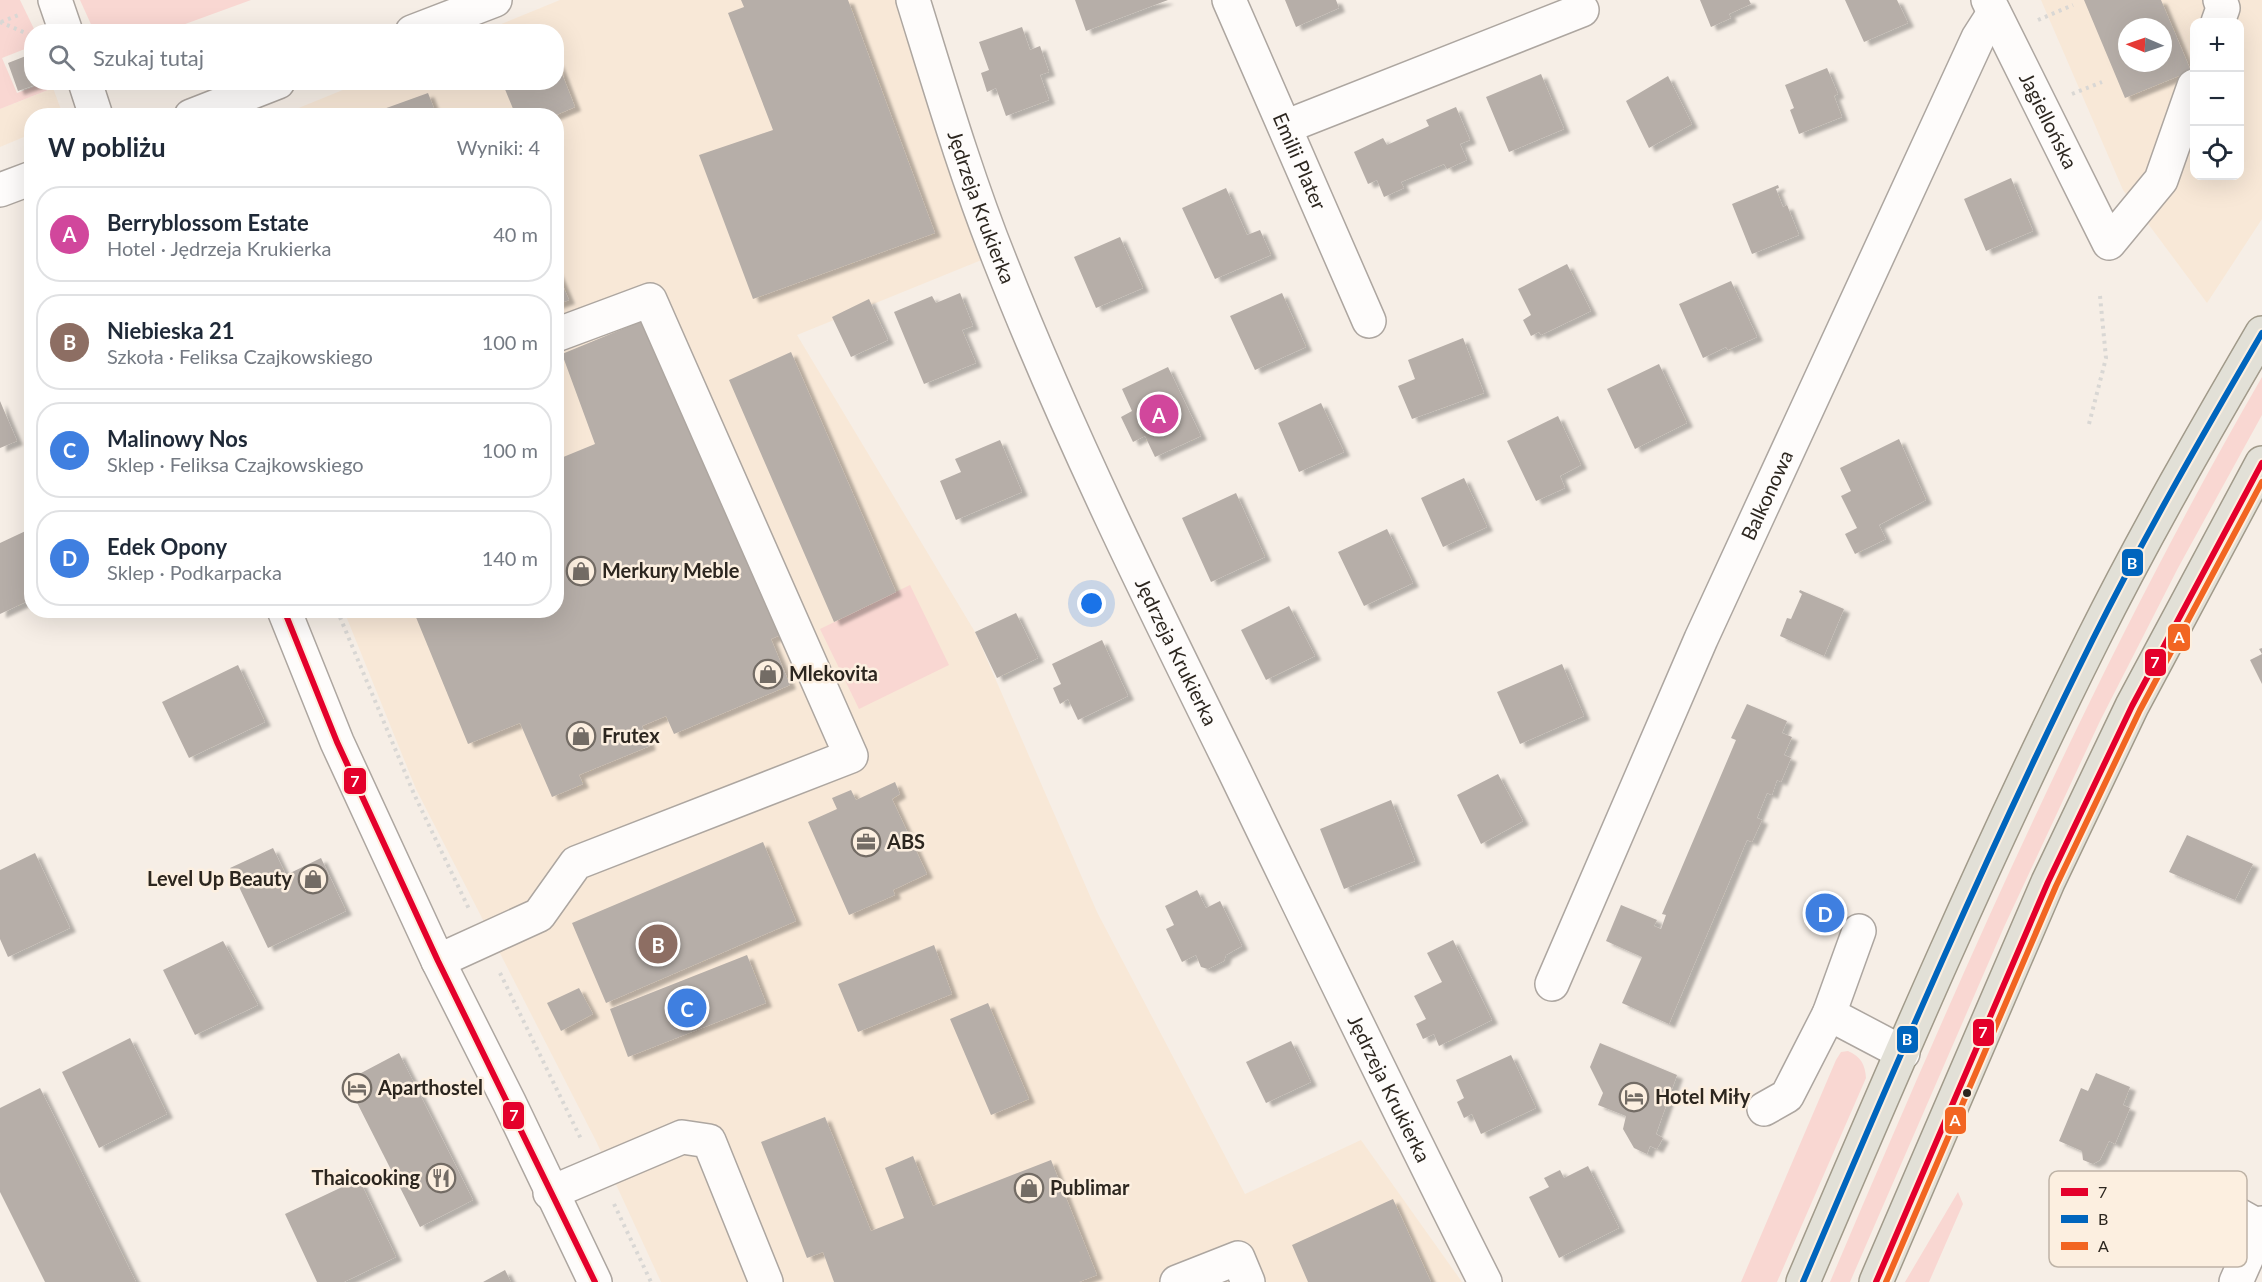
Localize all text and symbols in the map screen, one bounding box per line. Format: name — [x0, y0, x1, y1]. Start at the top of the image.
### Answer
north arrow — [2118, 18, 2172, 72]
map controls — [2190, 18, 2244, 180]
button: + — [2190, 18, 2244, 72]
search box — [24, 24, 564, 90]
icon: search — [45, 41, 78, 74]
text: Szukaj tutaj — [93, 44, 204, 71]
street label: Jagiellońska — [2015, 68, 2083, 173]
button: − — [2190, 72, 2244, 126]
street label: Emilii Plater — [1269, 109, 1332, 214]
button: locate — [2190, 126, 2244, 180]
street label: Jędrzeja Krukierka — [943, 127, 1021, 287]
text: W pobliżu — [48, 131, 166, 163]
text: Wyniki: 4 — [457, 135, 540, 159]
text: Berryblossom Estate — [107, 209, 309, 236]
text: A — [63, 222, 76, 246]
text: 40 m — [493, 222, 538, 246]
text: Hotel · Jędrzeja Krukierka — [107, 236, 331, 260]
text: Niebieska 21 — [107, 317, 234, 344]
text: B — [63, 330, 76, 354]
text: 100 m — [482, 330, 538, 354]
text: Szkoła · Feliksa Czajkowskiego — [107, 344, 373, 368]
pin: A — [1140, 392, 1178, 436]
text: Malinowy Nos — [107, 425, 248, 452]
text: C — [63, 438, 76, 462]
text: 100 m — [482, 438, 538, 462]
street label: Balkonowa — [1735, 446, 1797, 544]
text: Sklep · Feliksa Czajkowskiego — [107, 452, 363, 476]
text: Edek Opony — [107, 533, 227, 560]
text: D — [62, 546, 77, 570]
text: 140 m — [482, 546, 538, 570]
line badge: B — [2121, 548, 2144, 577]
text: B — [2127, 553, 2137, 572]
shop icon: Merkury Meble — [565, 555, 597, 587]
place label: Merkury Meble — [602, 558, 740, 582]
text: Sklep · Podkarpacka — [107, 560, 282, 584]
street label: Jędrzeja Krukierka — [1131, 574, 1223, 729]
your location — [1077, 589, 1106, 618]
line badge: A — [2167, 623, 2191, 652]
text: A — [2172, 627, 2185, 646]
line badge: 7 — [2144, 648, 2167, 677]
text: 7 — [2150, 652, 2160, 671]
shop icon: Mlekovita — [752, 658, 784, 690]
place label: Mlekovita — [789, 661, 878, 685]
shop icon: Frutex — [565, 720, 597, 752]
place label: Frutex — [602, 723, 660, 747]
line badge: 7 — [343, 767, 367, 795]
text: 7 — [350, 771, 360, 790]
office icon: ABS — [850, 826, 882, 858]
place label: ABS — [886, 829, 925, 853]
shop icon: Level Up Beauty — [297, 863, 329, 895]
place label: Level Up Beauty — [147, 866, 292, 890]
pin: D — [1806, 890, 1844, 936]
pin: B — [638, 922, 678, 966]
pin: C — [668, 986, 706, 1030]
street label: Jędrzeja Krukierka — [1343, 1011, 1436, 1166]
line badge: 7 — [1972, 1018, 1995, 1047]
text: 7 — [1978, 1022, 1988, 1041]
line badge: B — [1896, 1025, 1919, 1054]
text: B — [1902, 1029, 1912, 1048]
hotel icon: Aparthostel — [341, 1072, 373, 1104]
place label: Aparthostel — [377, 1075, 483, 1099]
hotel icon: Hotel Miły — [1618, 1081, 1650, 1113]
place label: Hotel Miły — [1655, 1084, 1751, 1108]
unlabelled marker — [1961, 1087, 1973, 1099]
line badge: 7 — [502, 1101, 525, 1130]
text: 7 — [509, 1105, 519, 1124]
line badge: A — [1944, 1106, 1967, 1135]
text: A — [1948, 1110, 1961, 1129]
restaurant icon: Thaicooking — [425, 1162, 457, 1194]
place label: Thaicooking — [312, 1165, 420, 1189]
legend — [2049, 1171, 2247, 1267]
shop icon: Publimar — [1013, 1172, 1045, 1204]
place label: Publimar — [1050, 1175, 1130, 1199]
text: 7 — [2098, 1182, 2107, 1201]
text: B — [2098, 1209, 2108, 1228]
text: A — [2098, 1236, 2109, 1255]

